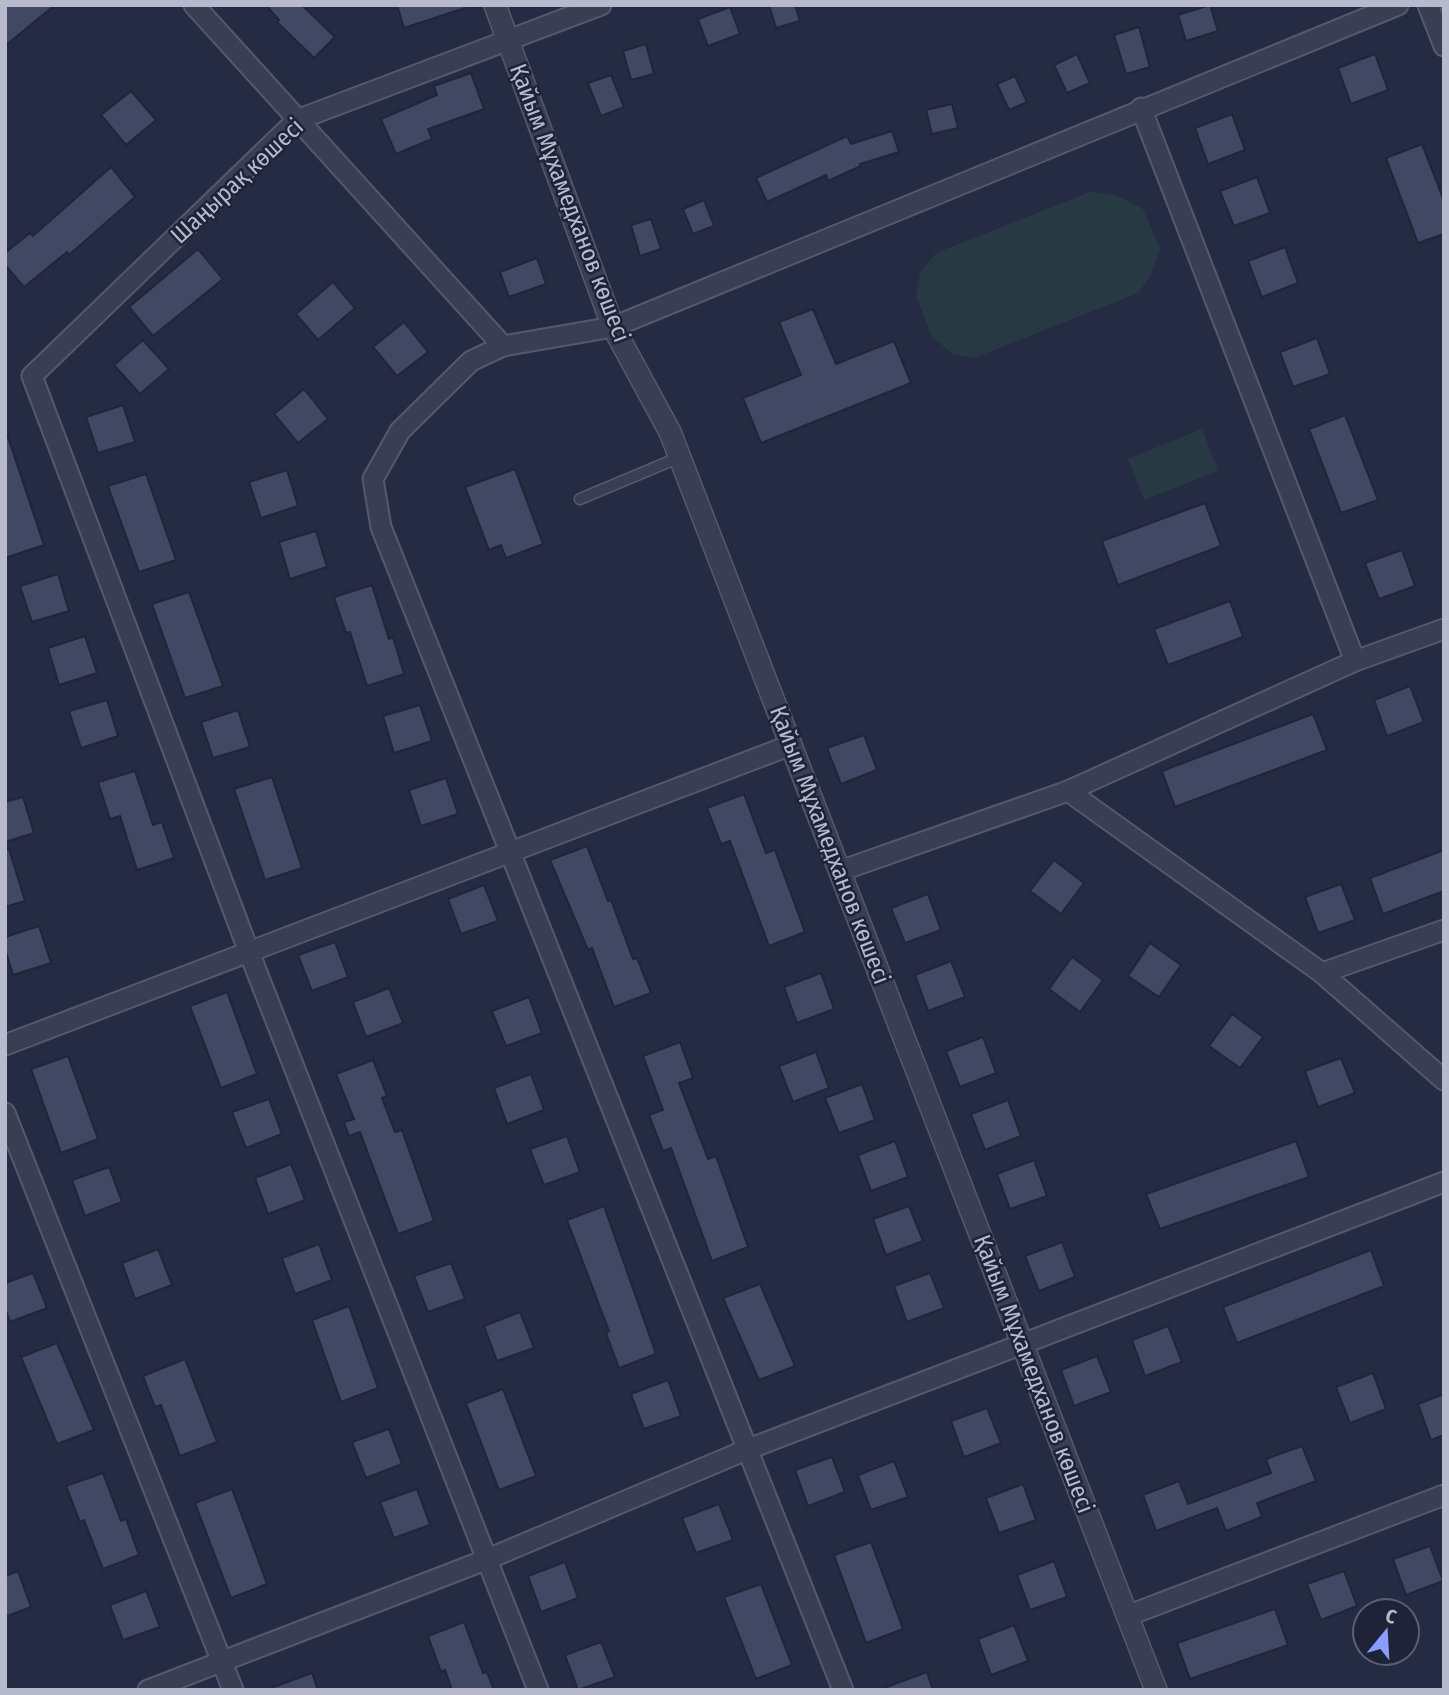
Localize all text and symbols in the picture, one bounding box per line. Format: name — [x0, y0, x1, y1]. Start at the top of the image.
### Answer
street label: Қайым Мұхамедханов көшесі — [504, 60, 636, 346]
street label: Шаңырақ көшесі — [165, 113, 309, 249]
street label: Қайым Мұхамедханов көшесі — [764, 702, 896, 988]
street label: Қайым Мұхамедханов көшесі — [968, 1231, 1100, 1517]
north arrow — [1351, 1597, 1421, 1667]
text: С — [1383, 1604, 1399, 1629]

